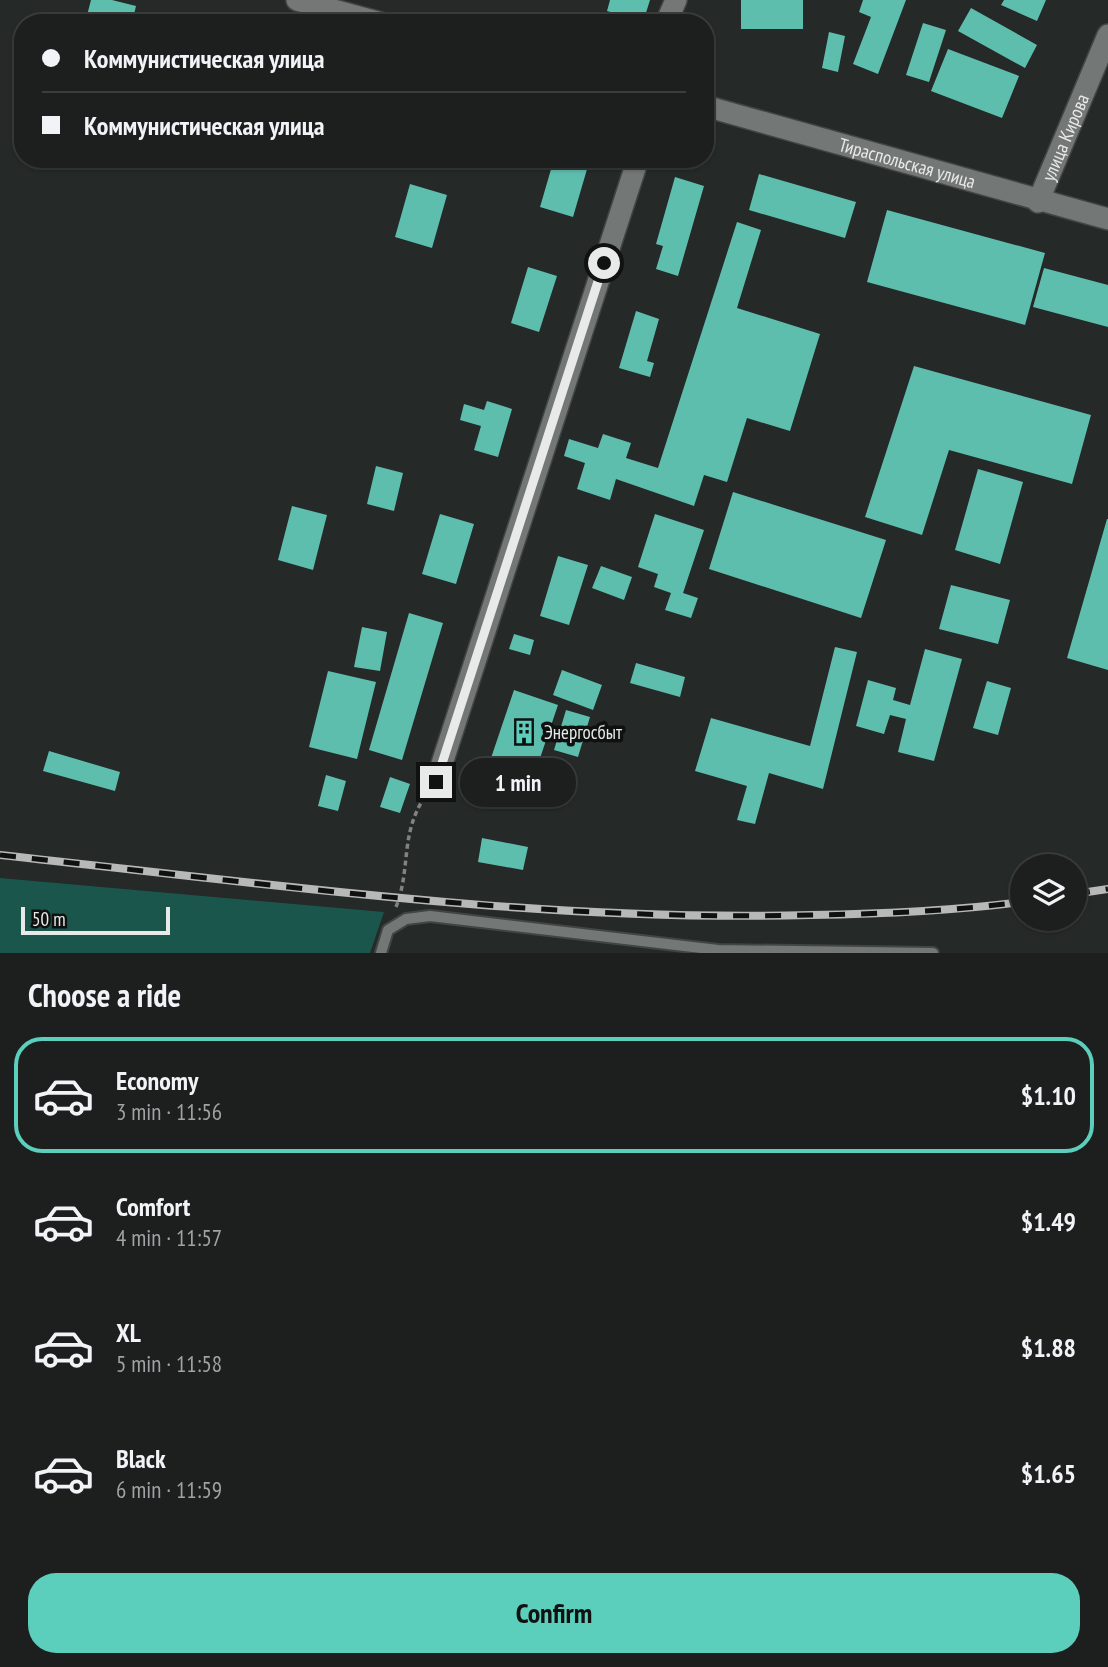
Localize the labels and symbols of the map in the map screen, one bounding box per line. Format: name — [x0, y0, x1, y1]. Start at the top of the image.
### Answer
street label: улица Кирова — [1036, 90, 1094, 185]
street label: Тираспольская улица — [836, 132, 978, 193]
route start — [588, 247, 620, 279]
building icon: Энергосбыт — [510, 718, 538, 746]
place label: Энергосбыт — [544, 720, 623, 744]
callout: 1 min — [460, 758, 576, 806]
route end — [420, 766, 452, 798]
scale bar — [21, 904, 170, 936]

